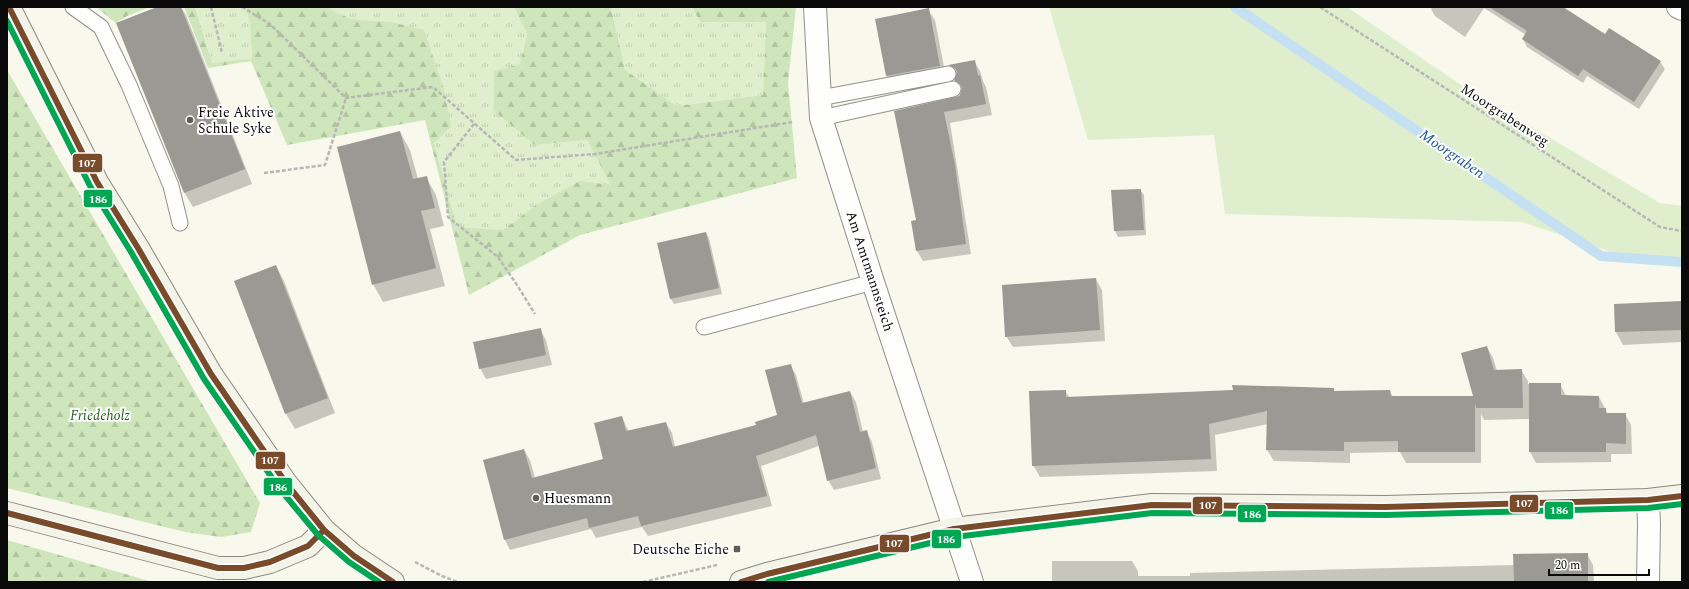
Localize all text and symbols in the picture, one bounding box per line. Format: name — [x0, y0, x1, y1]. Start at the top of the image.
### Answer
street label: Moorgrabenweg — [1457, 78, 1553, 152]
place label: Freie Aktive Schule Syke — [198, 102, 274, 139]
marker: Freie Aktive Schule Syke — [185, 115, 195, 125]
water label: Moorgraben — [1415, 124, 1489, 184]
line badge: 107 — [72, 153, 103, 173]
text: 107 — [78, 155, 96, 172]
line badge: 186 — [83, 189, 113, 208]
text: 186 — [89, 191, 107, 208]
street label: Am Amtmannsteich — [841, 208, 899, 334]
park label: Friedeholz — [70, 405, 130, 426]
line badge: 107 — [255, 451, 286, 470]
text: 107 — [261, 452, 279, 469]
line badge: 186 — [263, 477, 293, 496]
text: 186 — [269, 479, 287, 496]
place label: Huesmann — [544, 488, 611, 509]
marker: Huesmann — [531, 493, 541, 503]
line badge: 107 — [1509, 494, 1539, 513]
text: 107 — [1515, 495, 1533, 512]
line badge: 107 — [1192, 496, 1223, 515]
text: 107 — [1199, 497, 1217, 514]
line badge: 186 — [1544, 501, 1574, 520]
text: 186 — [1550, 502, 1568, 519]
line badge: 186 — [1237, 504, 1267, 523]
text: 186 — [1243, 506, 1261, 523]
line badge: 186 — [931, 529, 962, 549]
text: 186 — [937, 531, 955, 548]
line badge: 107 — [879, 534, 910, 553]
text: 107 — [885, 535, 903, 552]
place label: Deutsche Eiche — [632, 539, 729, 560]
marker: Deutsche Eiche — [732, 544, 742, 554]
scale bar — [1549, 551, 1649, 577]
text: 20 m — [1555, 556, 1580, 575]

